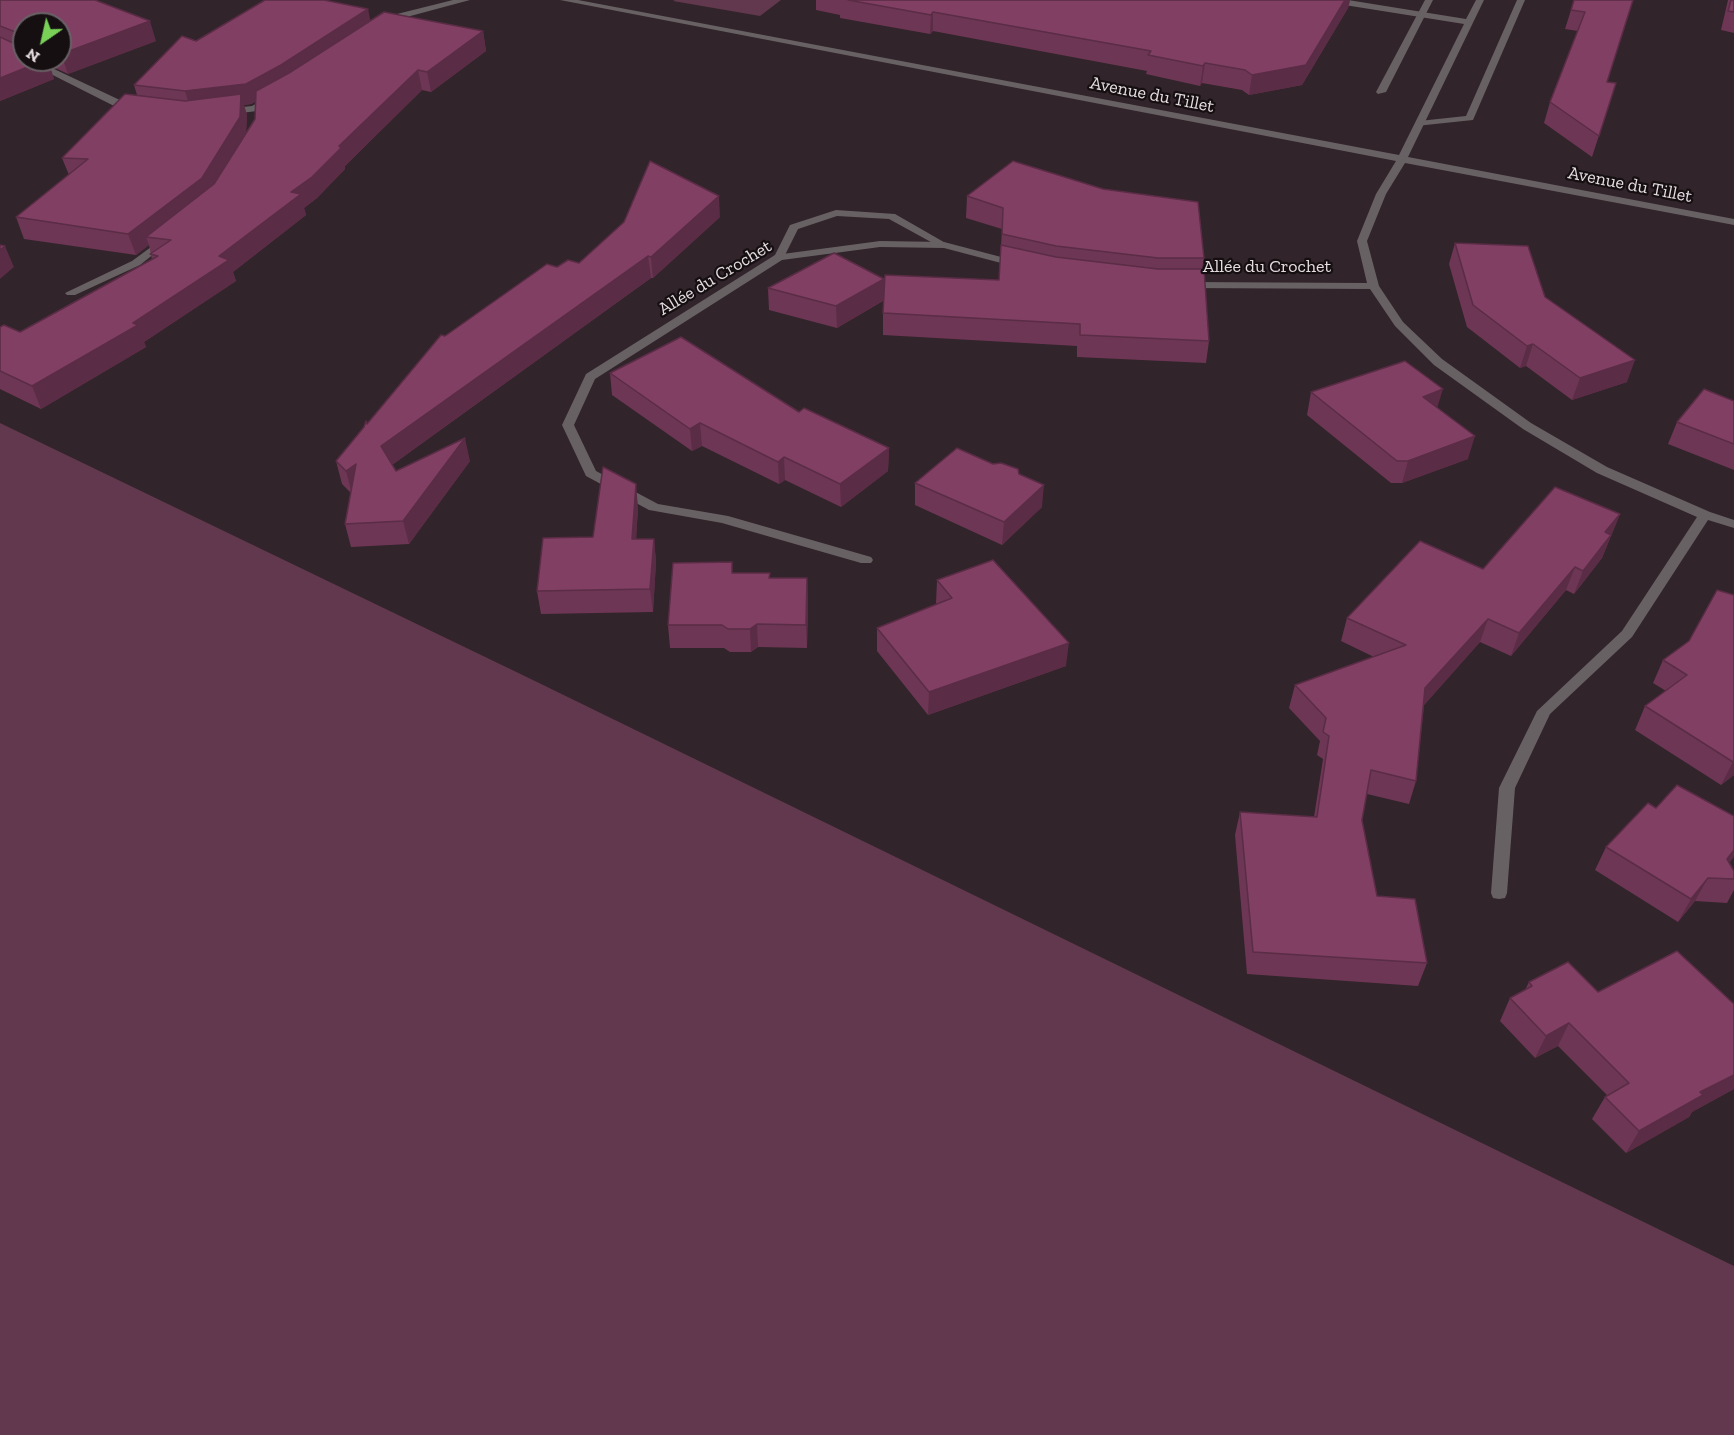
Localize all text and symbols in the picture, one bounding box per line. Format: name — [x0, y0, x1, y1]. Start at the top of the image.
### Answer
north arrow — [12, 12, 72, 72]
text: N — [22, 44, 43, 67]
street label: Avenue du Tillet — [1088, 72, 1216, 118]
street label: Avenue du Tillet — [1566, 162, 1694, 208]
street label: Allée du Crochet — [654, 236, 776, 320]
street label: Allée du Crochet — [1203, 256, 1331, 278]

